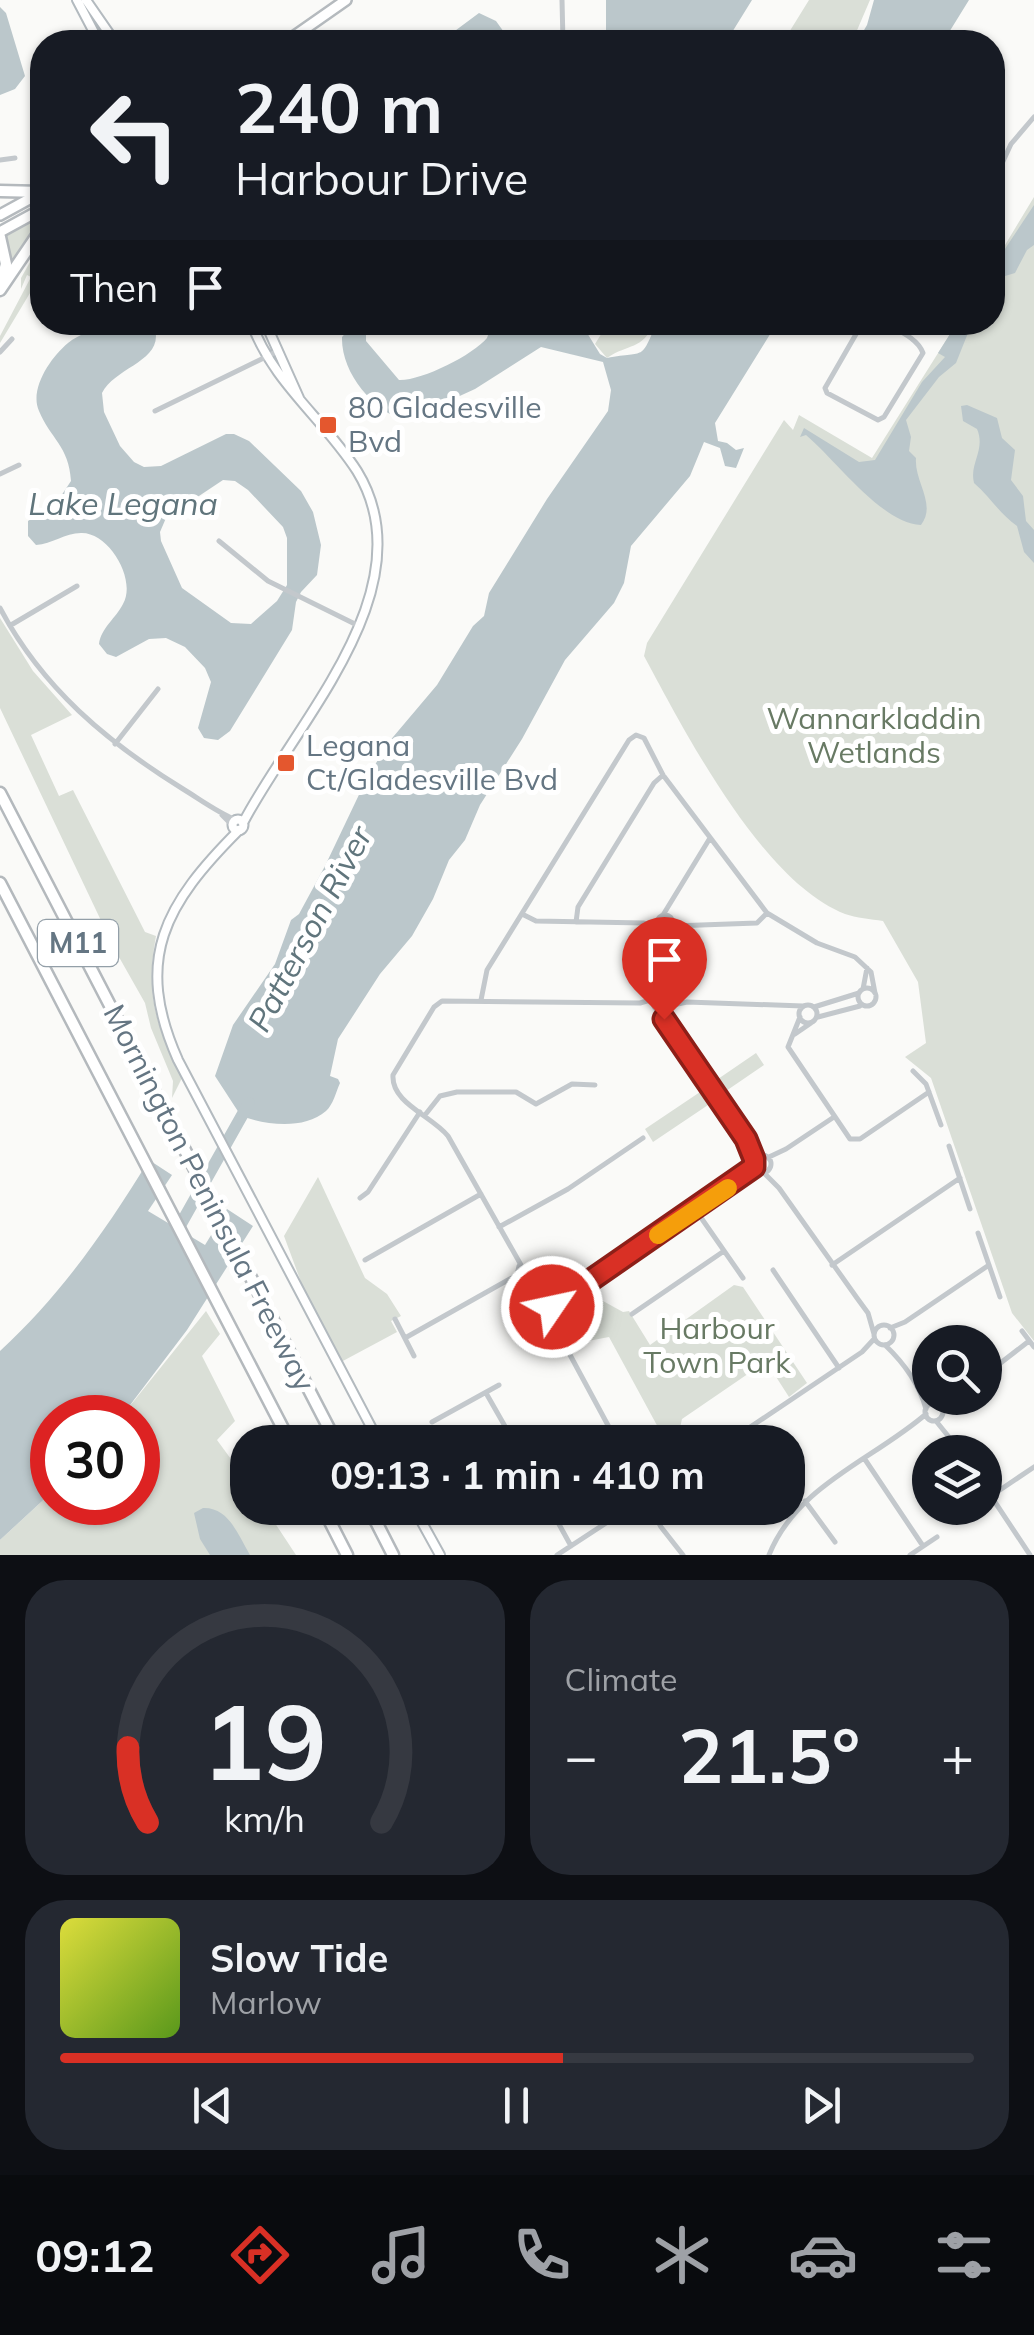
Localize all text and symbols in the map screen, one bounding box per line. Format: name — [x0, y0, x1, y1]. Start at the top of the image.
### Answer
text: 240 m — [235, 63, 443, 151]
icon: left — [70, 70, 200, 200]
text: Harbour Drive — [235, 150, 528, 206]
icon: arrive — [178, 260, 233, 315]
text: Then — [70, 264, 158, 312]
place label: 80 Gladesville Bvd — [348, 388, 541, 460]
marker: 80 Gladesville Bvd — [317, 414, 339, 436]
water label: Lake Legana — [28, 483, 218, 523]
park label: Wannarkladdin Wetlands — [767, 699, 982, 771]
place label: Legana Ct/Gladesville Bvd — [306, 726, 558, 798]
marker: Legana Ct/Gladesville Bvd — [275, 752, 297, 774]
water label: Patterson River — [238, 818, 381, 1038]
pin — [622, 917, 707, 1020]
road number: M11 — [38, 920, 118, 966]
icon: arrive — [637, 932, 692, 987]
street label: Mornington Peninsula Freeway — [96, 998, 324, 1397]
position arrow — [500, 1255, 604, 1359]
park label: Harbour Town Park — [643, 1309, 791, 1381]
map controls — [912, 1325, 1002, 1525]
button: search — [912, 1325, 1002, 1415]
speed limit sign: 30 — [30, 1395, 160, 1525]
button: layers — [912, 1435, 1002, 1525]
text: 09:13 · 1 min · 410 m — [330, 1451, 705, 1499]
text: Climate — [565, 1659, 677, 1699]
text: 19 — [202, 1675, 327, 1806]
text: 21.5° — [678, 1708, 860, 1802]
text: − — [565, 1721, 598, 1790]
text: + — [941, 1721, 974, 1790]
text: km/h — [224, 1796, 305, 1841]
text: Slow Tide — [210, 1934, 388, 1982]
text: Marlow — [210, 1982, 322, 2022]
icon: previous — [185, 2078, 240, 2133]
icon: pause — [489, 2078, 544, 2133]
icon: next — [794, 2078, 849, 2133]
icon: directions — [225, 2220, 295, 2290]
icon: music — [366, 2220, 436, 2290]
icon: phone — [507, 2220, 577, 2290]
icon: climate — [647, 2220, 717, 2290]
icon: car — [788, 2220, 858, 2290]
icon: filters — [929, 2220, 999, 2290]
text: 09:12 — [35, 2227, 155, 2283]

